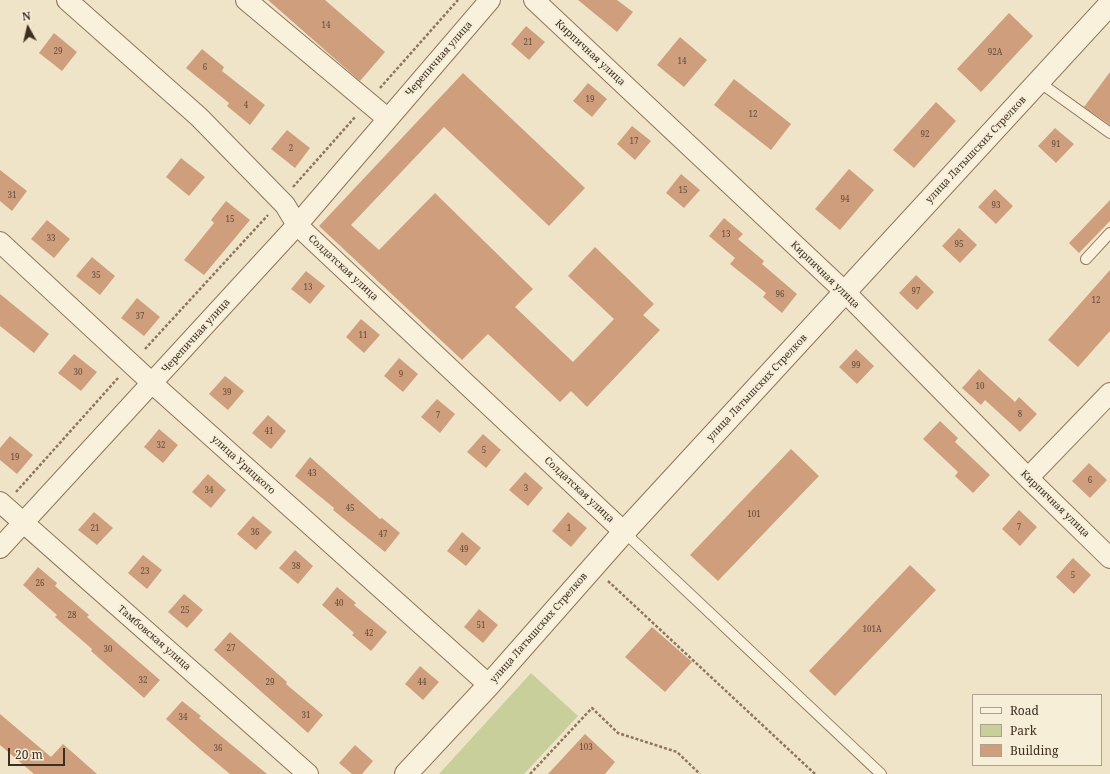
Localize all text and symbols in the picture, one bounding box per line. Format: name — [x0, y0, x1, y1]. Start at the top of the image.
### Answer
north arrow — [8, 8, 48, 48]
text: N — [21, 8, 32, 24]
street label: Кирпичная улица — [552, 17, 628, 89]
street label: Черепичная улица — [403, 19, 475, 99]
house number: 14 — [322, 21, 330, 31]
house number: 21 — [524, 38, 532, 48]
house number: 29 — [54, 47, 62, 57]
house number: 92А — [988, 48, 1002, 58]
house number: 14 — [678, 57, 686, 67]
house number: 6 — [203, 63, 207, 73]
street label: улица Латышских Стрелков — [923, 94, 1029, 206]
house number: 19 — [586, 95, 594, 105]
house number: 4 — [244, 101, 248, 111]
house number: 12 — [749, 110, 757, 120]
house number: 92 — [921, 130, 929, 140]
house number: 17 — [630, 137, 638, 147]
house number: 91 — [1052, 140, 1060, 150]
house number: 2 — [289, 144, 293, 154]
house number: 15 — [679, 186, 687, 196]
house number: 31 — [8, 191, 16, 201]
house number: 94 — [841, 195, 849, 205]
house number: 93 — [992, 201, 1000, 211]
house number: 15 — [226, 215, 234, 225]
house number: 13 — [722, 230, 730, 240]
street label: Солдатская улица — [306, 233, 380, 303]
house number: 33 — [47, 234, 55, 244]
street label: Кирпичная улица — [788, 239, 862, 311]
house number: 95 — [955, 240, 963, 250]
house number: 35 — [92, 271, 100, 281]
house number: 13 — [304, 283, 312, 293]
house number: 97 — [912, 287, 920, 297]
house number: 96 — [776, 290, 784, 300]
street label: Черепичная улица — [159, 296, 233, 376]
house number: 12 — [1092, 296, 1100, 306]
house number: 37 — [136, 312, 144, 322]
house number: 11 — [359, 331, 367, 341]
street label: улица Латышских Стрелков — [704, 332, 810, 444]
house number: 99 — [852, 361, 860, 371]
house number: 30 — [74, 368, 82, 378]
house number: 9 — [399, 370, 403, 380]
house number: 10 — [976, 382, 984, 392]
house number: 39 — [223, 388, 231, 398]
house number: 8 — [1018, 410, 1022, 420]
house number: 7 — [436, 411, 440, 421]
house number: 41 — [265, 427, 273, 437]
street label: улица Урицкого — [209, 433, 277, 497]
house number: 32 — [157, 441, 165, 451]
house number: 5 — [482, 446, 486, 456]
house number: 19 — [11, 453, 19, 463]
street label: Солдатская улица — [542, 455, 616, 525]
street label: Кирпичная улица — [1018, 468, 1092, 540]
house number: 43 — [308, 469, 316, 479]
house number: 6 — [1088, 476, 1092, 486]
house number: 3 — [524, 484, 528, 494]
house number: 34 — [205, 486, 213, 496]
house number: 45 — [346, 504, 354, 514]
house number: 101 — [747, 510, 761, 520]
house number: 7 — [1017, 523, 1021, 533]
house number: 21 — [91, 524, 99, 534]
house number: 1 — [567, 524, 571, 534]
house number: 36 — [251, 528, 259, 538]
house number: 47 — [379, 530, 387, 540]
house number: 49 — [460, 545, 468, 555]
house number: 38 — [292, 562, 300, 572]
house number: 23 — [141, 567, 149, 577]
street label: улица Латышских Стрелков — [488, 571, 590, 685]
house number: 5 — [1071, 571, 1075, 581]
house number: 26 — [36, 579, 44, 589]
house number: 40 — [335, 599, 343, 609]
street label: Тамбовская улица — [115, 603, 193, 673]
house number: 25 — [181, 606, 189, 616]
house number: 28 — [68, 611, 76, 621]
house number: 51 — [477, 621, 485, 631]
house number: 101А — [862, 625, 882, 635]
house number: 42 — [365, 629, 373, 639]
house number: 27 — [227, 644, 235, 654]
house number: 30 — [104, 645, 112, 655]
house number: 32 — [139, 676, 147, 686]
house number: 29 — [266, 678, 274, 688]
house number: 44 — [418, 678, 426, 688]
legend — [972, 694, 1102, 766]
text: Road — [1010, 702, 1039, 719]
house number: 31 — [302, 711, 310, 721]
house number: 34 — [179, 713, 187, 723]
text: Park — [1010, 722, 1037, 739]
scale bar — [10, 740, 67, 766]
text: Building — [1010, 742, 1058, 759]
house number: 103 — [579, 743, 593, 753]
house number: 36 — [214, 744, 222, 754]
text: 20 m — [15, 746, 43, 763]

